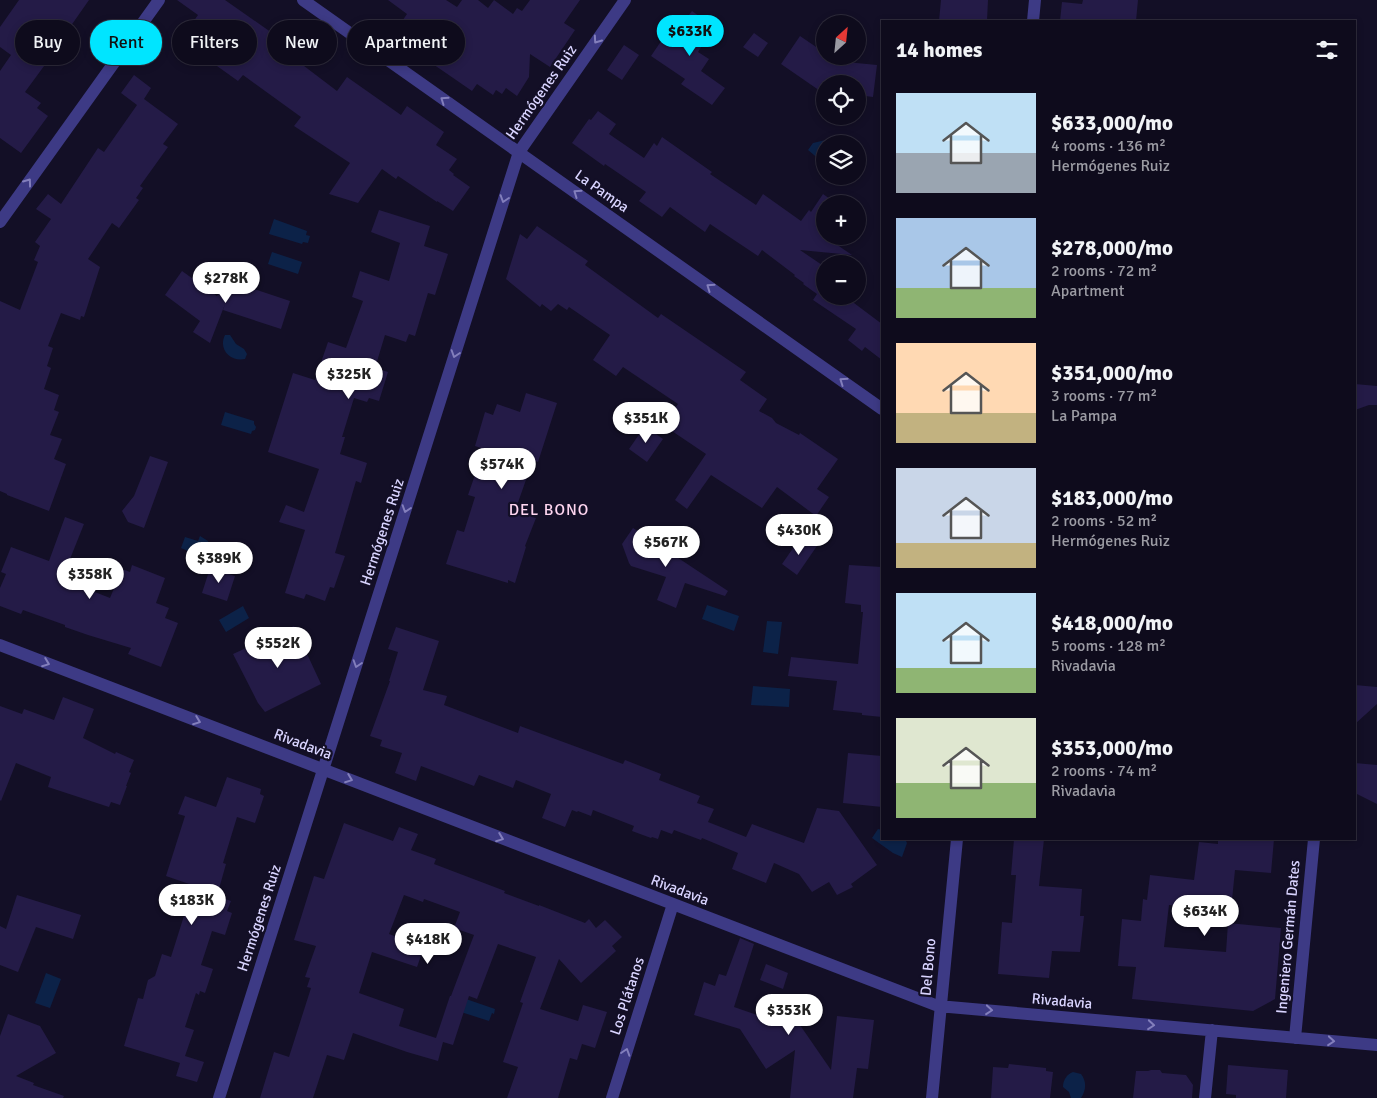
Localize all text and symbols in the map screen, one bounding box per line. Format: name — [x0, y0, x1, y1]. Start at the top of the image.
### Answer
pin: $633K — [655, 15, 725, 57]
north arrow — [816, 15, 866, 65]
map controls — [816, 15, 866, 305]
chip: Buy — [15, 20, 80, 65]
chip: Rent — [90, 20, 162, 65]
chip: Filters — [172, 20, 257, 65]
chip: New — [267, 20, 337, 65]
chip: Apartment — [347, 20, 465, 65]
text: $633K — [668, 21, 712, 41]
one-way arrow — [594, 34, 603, 44]
icon: filters — [1313, 36, 1341, 64]
text: 14 homes — [896, 37, 982, 63]
street label: Hermógenes Ruiz — [502, 41, 581, 143]
button: locate — [816, 75, 866, 125]
one-way arrow — [440, 97, 450, 106]
text: $633,000/mo — [1051, 110, 1173, 136]
icon: home — [936, 113, 996, 173]
button: layers — [816, 135, 866, 185]
text: 4 rooms · 136 m² — [1051, 136, 1166, 156]
text: Hermógenes Ruiz — [1051, 156, 1170, 176]
street label: La Pampa — [571, 166, 633, 216]
one-way arrow — [23, 179, 31, 188]
one-way arrow — [573, 190, 583, 199]
one-way arrow — [500, 194, 510, 202]
button: + — [816, 195, 866, 245]
text: $278,000/mo — [1051, 235, 1173, 261]
icon: home — [936, 238, 996, 298]
button: − — [816, 255, 866, 305]
text: 2 rooms · 72 m² — [1051, 261, 1157, 281]
pin: $278K — [191, 262, 261, 304]
text: $278K — [204, 268, 248, 288]
text: Apartment — [1051, 281, 1124, 301]
one-way arrow — [706, 284, 716, 293]
one-way arrow — [451, 349, 461, 357]
pin: $325K — [314, 358, 384, 400]
text: $351,000/mo — [1051, 360, 1173, 386]
icon: home — [936, 363, 996, 423]
text: $325K — [327, 364, 371, 384]
one-way arrow — [839, 378, 849, 387]
text: 3 rooms · 77 m² — [1051, 386, 1157, 406]
pin: $351K — [611, 402, 681, 444]
text: La Pampa — [1051, 406, 1117, 426]
text: $351K — [624, 408, 668, 428]
pin: $574K — [467, 448, 537, 490]
text: $574K — [480, 454, 524, 474]
street label: Hermógenes Ruiz — [356, 476, 408, 588]
text: $183,000/mo — [1051, 485, 1173, 511]
icon: home — [936, 488, 996, 548]
district label: DEL BONO — [509, 500, 589, 520]
one-way arrow — [402, 504, 412, 512]
text: 2 rooms · 52 m² — [1051, 511, 1157, 531]
pin: $430K — [764, 514, 834, 556]
text: $430K — [777, 520, 821, 540]
pin: $567K — [631, 526, 701, 568]
text: Hermógenes Ruiz — [1051, 531, 1170, 551]
text: $567K — [644, 532, 688, 552]
pin: $389K — [184, 542, 254, 584]
text: $389K — [197, 548, 241, 568]
pin: $358K — [55, 558, 125, 600]
text: $358K — [68, 564, 112, 584]
text: $418,000/mo — [1051, 610, 1173, 636]
icon: home — [936, 613, 996, 673]
pin: $552K — [243, 626, 313, 669]
text: $552K — [256, 633, 300, 653]
text: 5 rooms · 128 m² — [1051, 636, 1166, 656]
text: Rivadavia — [1051, 656, 1116, 676]
one-way arrow — [41, 657, 49, 667]
one-way arrow — [353, 659, 363, 667]
one-way arrow — [192, 715, 201, 725]
street label: Rivadavia — [271, 725, 335, 763]
text: $353,000/mo — [1051, 735, 1173, 761]
icon: home — [936, 738, 996, 798]
text: 2 rooms · 74 m² — [1051, 761, 1157, 781]
one-way arrow — [344, 773, 353, 783]
text: Rivadavia — [1051, 781, 1116, 801]
one-way arrow — [496, 832, 504, 842]
street label: Ingeniero Germán Dates — [1272, 859, 1304, 1015]
street label: Hermógenes Ruiz — [233, 862, 285, 974]
street label: Rivadavia — [648, 871, 712, 909]
pin: $183K — [157, 884, 227, 926]
text: $183K — [170, 890, 214, 910]
pin: $634K — [1170, 894, 1240, 937]
text: $634K — [1183, 901, 1227, 921]
pin: $418K — [393, 922, 463, 965]
text: $418K — [406, 929, 450, 949]
street label: Del Bono — [917, 937, 940, 997]
street label: Los Plátanos — [606, 954, 648, 1037]
street label: Rivadavia — [1031, 989, 1093, 1013]
pin: $353K — [754, 994, 824, 1036]
text: $353K — [767, 1000, 811, 1020]
one-way arrow — [986, 1005, 994, 1016]
one-way arrow — [1148, 1019, 1156, 1030]
one-way arrow — [1327, 1035, 1335, 1046]
one-way arrow — [621, 1048, 631, 1056]

